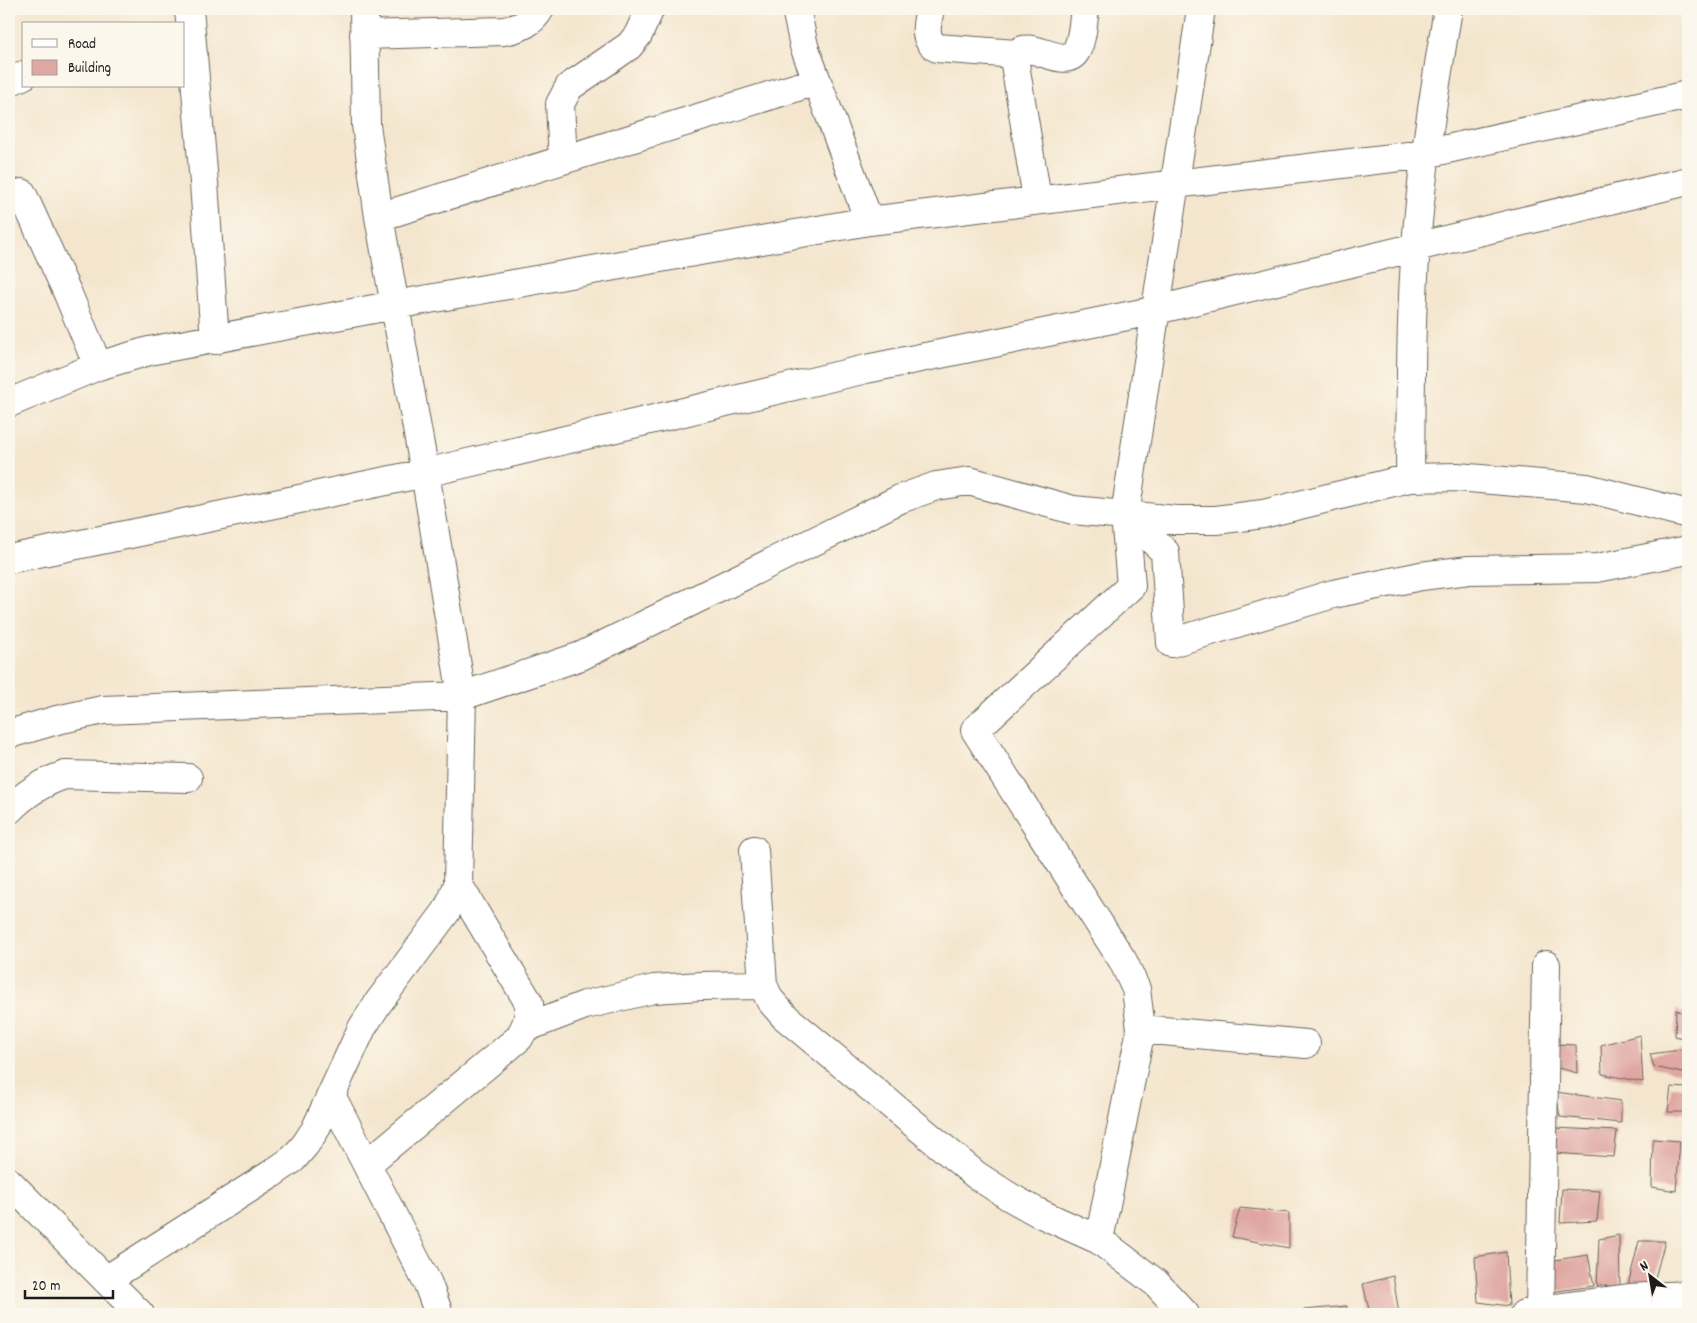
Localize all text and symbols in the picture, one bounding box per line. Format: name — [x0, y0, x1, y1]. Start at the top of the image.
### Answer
legend — [22, 22, 185, 88]
text: Road — [68, 34, 96, 56]
text: Building — [68, 58, 111, 80]
north arrow — [1624, 1250, 1674, 1300]
text: N — [1636, 1256, 1653, 1277]
scale bar — [25, 1268, 112, 1300]
text: 20 m — [32, 1276, 60, 1298]

